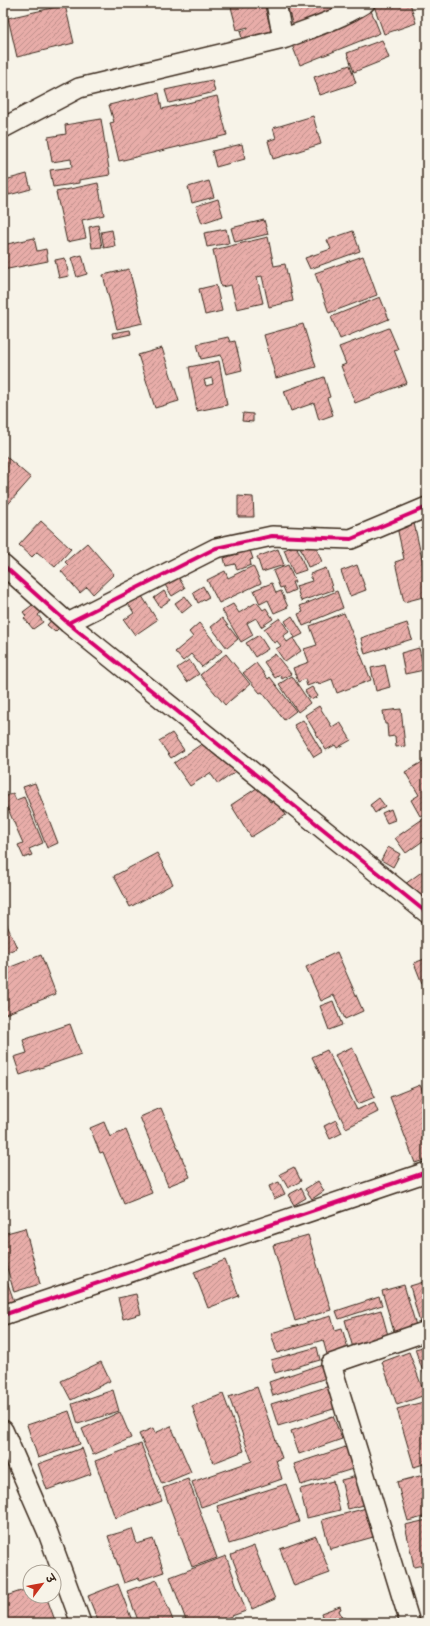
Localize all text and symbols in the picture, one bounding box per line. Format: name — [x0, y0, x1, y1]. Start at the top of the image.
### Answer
north arrow — [22, 1564, 62, 1604]
text: उ — [42, 1571, 59, 1587]

